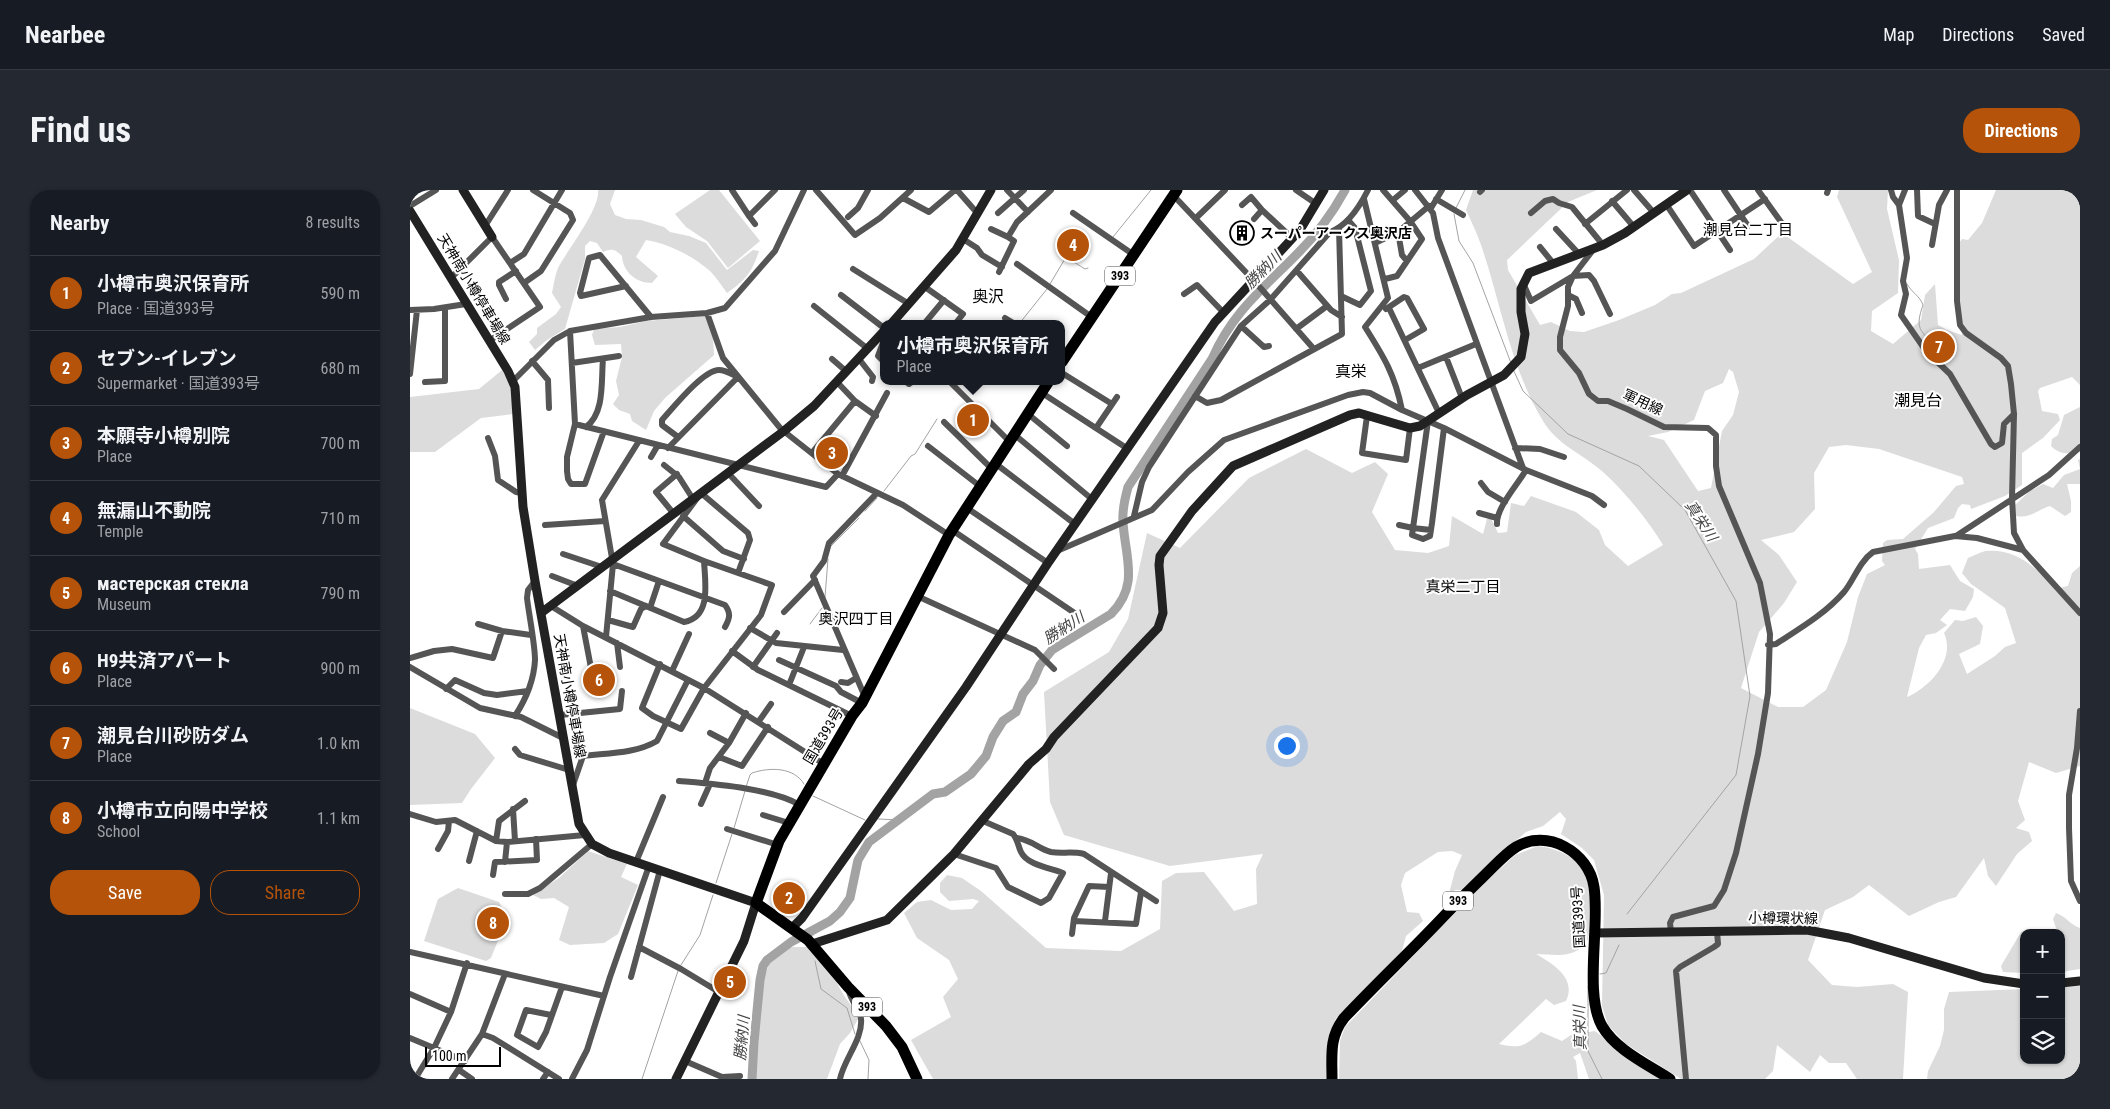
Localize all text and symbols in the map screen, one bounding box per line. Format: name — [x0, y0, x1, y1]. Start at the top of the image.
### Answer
text: Nearbee — [25, 21, 105, 49]
text: Map — [1883, 24, 1914, 45]
text: Directions — [1942, 24, 2014, 45]
text: Saved — [2042, 24, 2085, 45]
button: Directions — [1963, 108, 2080, 153]
text: Find us — [30, 110, 131, 151]
text: Nearby — [50, 211, 109, 235]
text: 8 results — [305, 213, 360, 232]
building icon: スーパーアークス奥沢店 — [1229, 220, 1255, 246]
district label: 潮見台二丁目 — [1703, 221, 1793, 239]
place label: スーパーアークス奥沢店 — [1260, 225, 1412, 241]
pin: 4 — [1057, 226, 1089, 264]
street label: 天神南小樽停車場線 — [435, 231, 513, 347]
water label: 勝納川 — [1241, 246, 1287, 292]
road number: 393 — [1105, 266, 1135, 285]
text: 小樽市奥沢保育所 — [97, 272, 249, 295]
text: 1 — [62, 284, 70, 303]
text: 590 m — [321, 284, 360, 303]
district label: 奥沢 — [972, 287, 1004, 306]
text: Place · 国道393号 — [97, 299, 215, 318]
popup — [880, 320, 1065, 385]
pin: 7 — [1923, 328, 1955, 366]
text: 小樽市奥沢保育所 — [896, 334, 1049, 357]
text: セブン-イレブン — [97, 347, 237, 370]
text: Place — [896, 357, 932, 376]
text: 2 — [62, 359, 70, 378]
text: 680 m — [321, 359, 360, 378]
district label: 真栄 — [1335, 362, 1367, 381]
text: Supermarket · 国道393号 — [97, 374, 260, 393]
street label: 軍用線 — [1621, 386, 1665, 418]
district label: 潮見台 — [1894, 391, 1942, 410]
pin: 1 — [957, 401, 989, 439]
text: 本願寺小樽別院 — [97, 424, 230, 447]
text: 3 — [62, 434, 70, 453]
text: 700 m — [321, 434, 360, 453]
pin: 3 — [816, 434, 848, 472]
text: Place — [97, 447, 132, 466]
water label: 真栄川 — [1681, 497, 1722, 546]
text: 無漏山不動院 — [97, 499, 211, 522]
text: 4 — [62, 509, 70, 528]
text: 710 m — [321, 509, 360, 528]
text: Temple — [97, 522, 143, 541]
text: мастерская стекла — [97, 572, 249, 595]
district label: 真栄二丁目 — [1425, 578, 1501, 596]
text: 5 — [62, 584, 70, 603]
text: 790 m — [321, 584, 360, 603]
text: Museum — [97, 595, 151, 614]
water label: 勝納川 — [1040, 607, 1089, 648]
district label: 奥沢四丁目 — [818, 610, 894, 628]
street label: 天神南小樽停車場線 — [551, 633, 589, 759]
text: H9共済アパート — [97, 649, 232, 672]
text: 6 — [62, 659, 70, 678]
text: 900 m — [321, 659, 360, 678]
pin: 6 — [583, 661, 615, 699]
text: Place — [97, 672, 132, 691]
street label: 国道393号 — [800, 705, 846, 767]
text: 潮見台川砂防ダム — [97, 724, 249, 747]
your location — [1274, 733, 1300, 759]
text: 7 — [62, 734, 70, 753]
text: 1.0 km — [317, 734, 360, 753]
text: Place — [97, 747, 132, 766]
text: 小樽市立向陽中学校 — [97, 799, 268, 822]
text: 8 — [62, 809, 70, 828]
text: 1.1 km — [317, 809, 360, 828]
text: School — [97, 822, 140, 841]
button: Save — [50, 870, 200, 915]
button: Share — [210, 870, 360, 915]
pin: 2 — [773, 879, 805, 917]
street label: 国道393号 — [1568, 885, 1588, 949]
road number: 393 — [1443, 891, 1473, 910]
pin: 8 — [477, 904, 509, 942]
street label: 小樽環状線 — [1748, 909, 1818, 927]
map controls — [2020, 929, 2065, 1064]
button: + — [2020, 929, 2065, 974]
pin: 5 — [714, 963, 746, 1001]
button: − — [2020, 974, 2065, 1019]
road number: 393 — [852, 998, 882, 1016]
water label: 真栄川 — [1570, 1003, 1590, 1051]
water label: 勝納川 — [731, 1013, 753, 1061]
button: layers — [2020, 1019, 2065, 1064]
scale bar — [425, 1044, 501, 1067]
text: 100 m — [432, 1048, 467, 1064]

